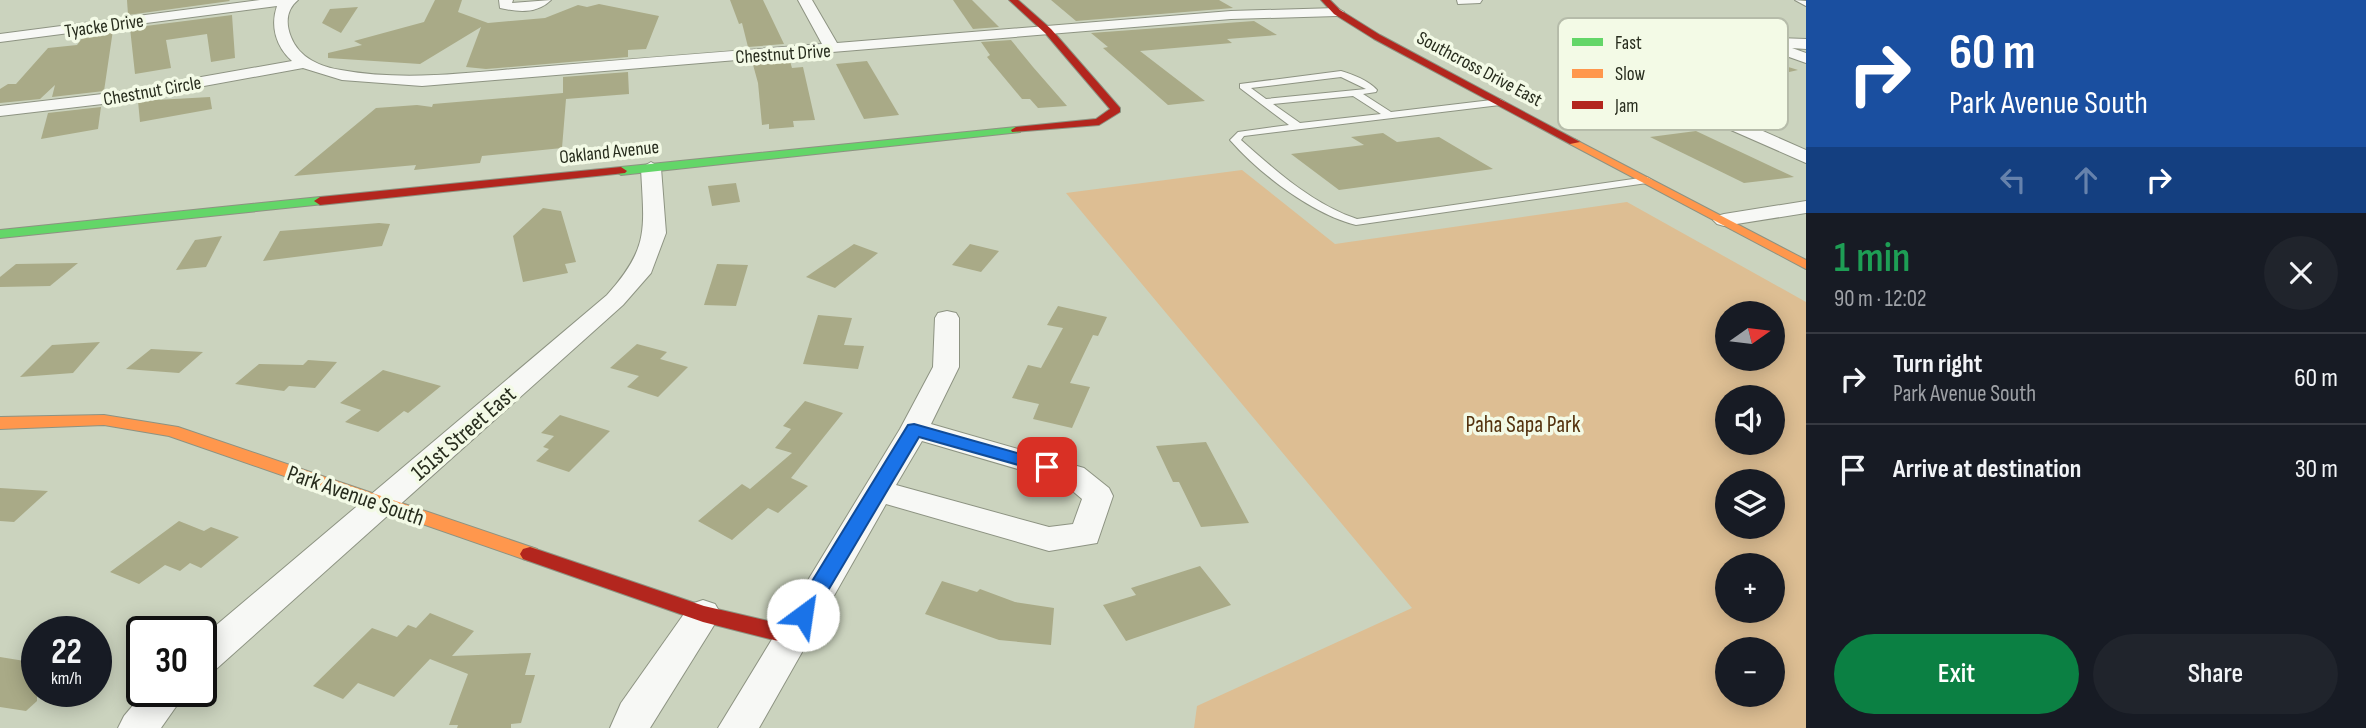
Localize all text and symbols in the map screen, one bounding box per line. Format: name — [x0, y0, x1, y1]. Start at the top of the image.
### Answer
street label: Tyacke Drive — [63, 10, 145, 43]
legend — [1558, 18, 1788, 130]
text: 60 m — [1949, 24, 2036, 83]
street label: Southcross Drive East — [1413, 27, 1546, 112]
icon: right — [1834, 28, 1925, 119]
text: Fast — [1615, 32, 1642, 55]
street label: Chestnut Drive — [735, 40, 832, 69]
text: Slow — [1615, 63, 1645, 86]
street label: Chestnut Circle — [101, 72, 203, 111]
text: Park Avenue South — [1949, 84, 2148, 123]
text: Jam — [1614, 95, 1638, 118]
street label: Oakland Avenue — [558, 136, 660, 169]
icon: left — [1994, 161, 2032, 199]
icon: ahead — [2067, 161, 2105, 199]
icon: right — [2140, 161, 2178, 199]
text: 1 min — [1834, 233, 1910, 284]
button: close — [2264, 236, 2338, 310]
text: 90 m · 12:02 — [1834, 285, 1927, 313]
north arrow — [1715, 301, 1785, 371]
map controls — [1715, 301, 1785, 707]
text: Turn right — [1893, 349, 1982, 380]
icon: right — [1834, 360, 1872, 398]
text: 60 m — [2294, 363, 2338, 394]
text: Park Avenue South — [1893, 380, 2036, 408]
street label: 151st Street East — [406, 381, 522, 487]
button: sound — [1715, 385, 1785, 455]
park label: Paha Sapa Park — [1466, 411, 1581, 439]
pin — [1017, 437, 1077, 497]
icon: arrive — [1028, 448, 1066, 486]
icon: arrive — [1834, 451, 1872, 489]
text: Arrive at destination — [1893, 454, 2081, 485]
text: 30 m — [2295, 454, 2338, 485]
street label: Park Avenue South — [283, 459, 428, 532]
button: layers — [1715, 469, 1785, 539]
button: + — [1715, 553, 1785, 623]
position arrow — [766, 578, 840, 652]
speed limit sign: 30 — [126, 616, 217, 707]
text: 22 — [51, 631, 82, 674]
button: Exit — [1834, 634, 2079, 714]
button: Share — [2093, 634, 2338, 714]
button: − — [1715, 637, 1785, 707]
text: km/h — [51, 668, 82, 689]

